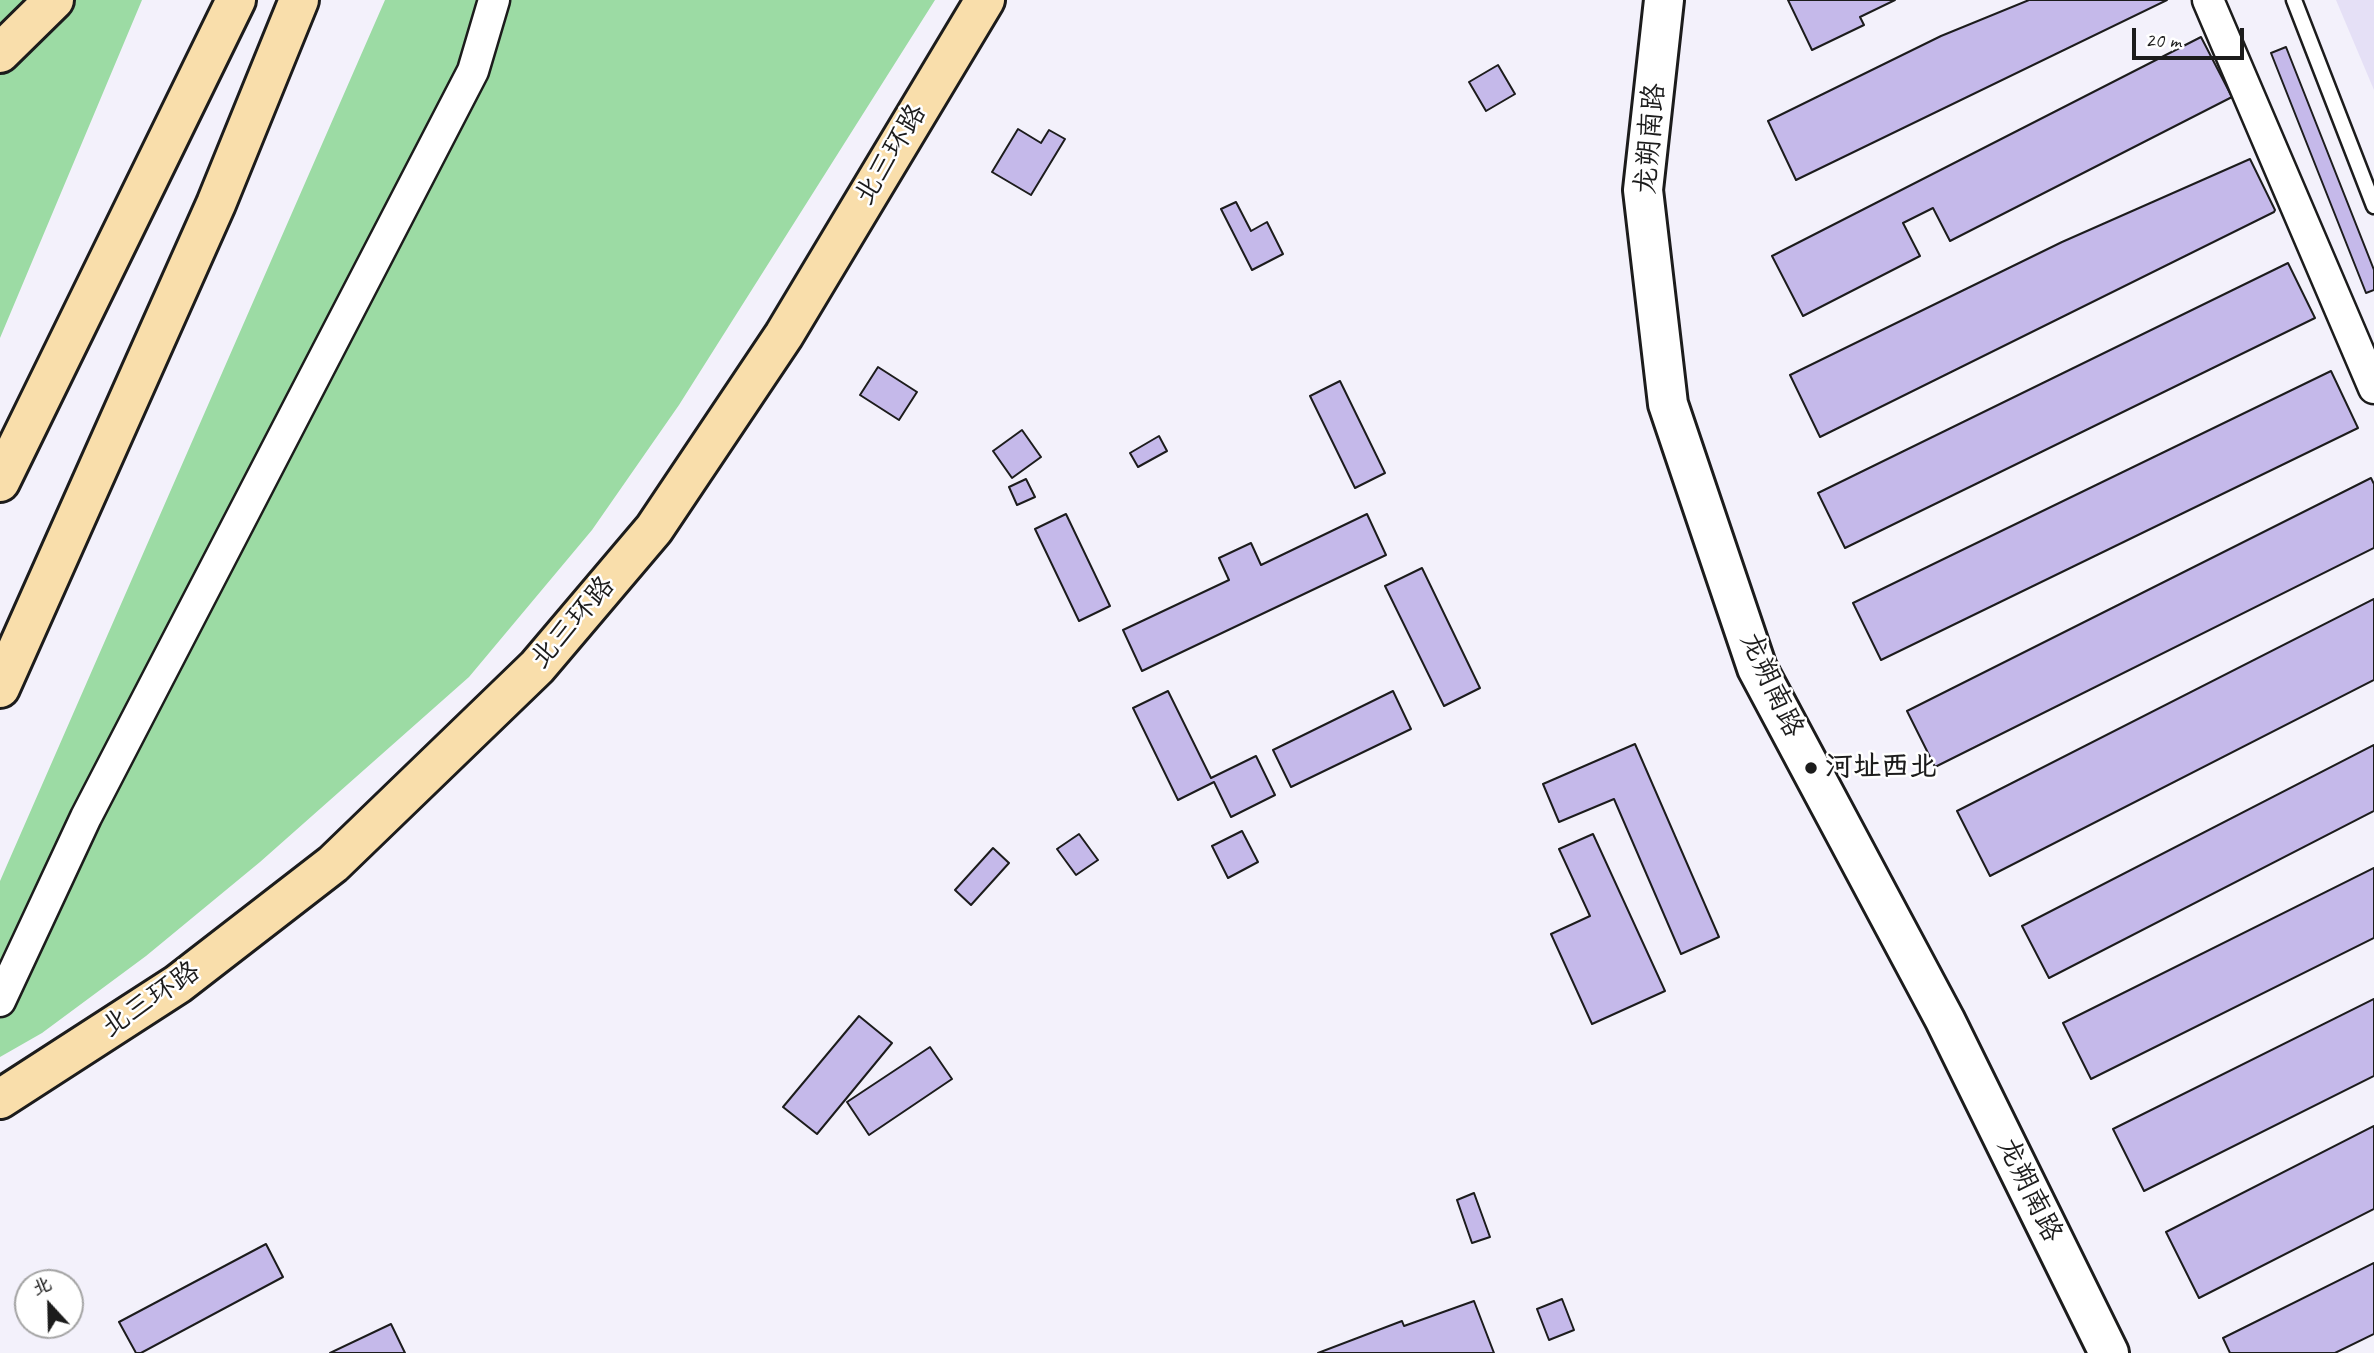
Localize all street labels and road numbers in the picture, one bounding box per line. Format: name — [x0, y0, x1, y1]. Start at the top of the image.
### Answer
street label: 龙朔南路 — [1629, 82, 1673, 196]
street label: 北三环路 — [848, 98, 934, 212]
street label: 北三环路 — [524, 570, 622, 676]
street label: 龙朔南路 — [1732, 627, 1810, 743]
street label: 北三环路 — [95, 955, 207, 1045]
street label: 龙朔南路 — [1989, 1132, 2069, 1248]

